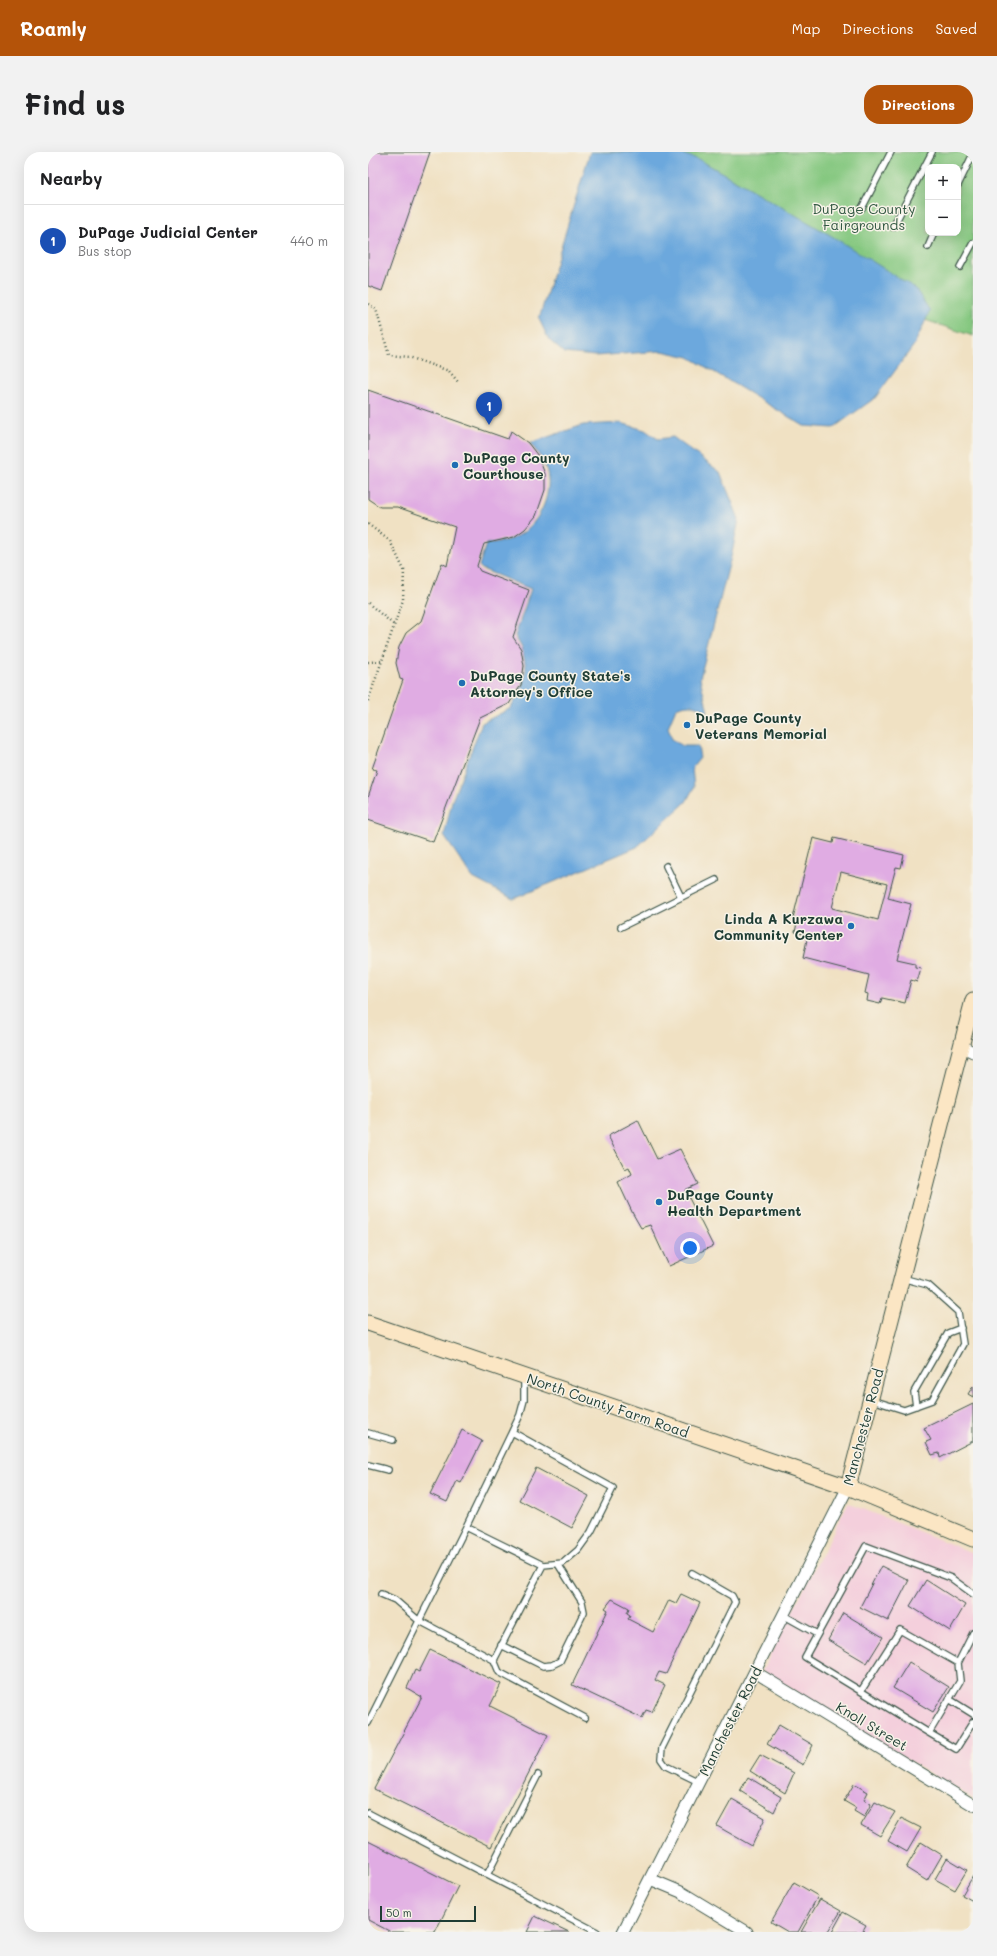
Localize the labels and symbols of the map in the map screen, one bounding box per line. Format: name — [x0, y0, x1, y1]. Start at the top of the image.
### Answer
park label: DuPage County Fairgrounds — [813, 199, 916, 234]
pin: 1 — [476, 392, 502, 425]
place label: DuPage County Courthouse — [463, 448, 570, 483]
marker: DuPage County Courthouse — [450, 460, 460, 470]
place label: DuPage County State's Attorney's Office — [470, 666, 631, 701]
marker: DuPage County State's Attorney's Office — [457, 678, 467, 688]
place label: DuPage County Veterans Memorial — [695, 708, 827, 743]
marker: DuPage County Veterans Memorial — [682, 720, 692, 730]
place label: Linda A Kurzawa Community Center — [714, 909, 843, 944]
marker: Linda A Kurzawa Community Center — [846, 921, 856, 931]
place label: DuPage County Health Department — [667, 1185, 801, 1220]
marker: DuPage County Health Department — [654, 1197, 664, 1207]
your location — [680, 1238, 700, 1258]
street label: Manchester Road — [838, 1366, 888, 1488]
street label: North County Farm Road — [525, 1368, 692, 1442]
street label: Manchester Road — [694, 1663, 766, 1779]
street label: Knoll Street — [833, 1697, 911, 1755]
scale bar — [380, 1904, 476, 1923]

